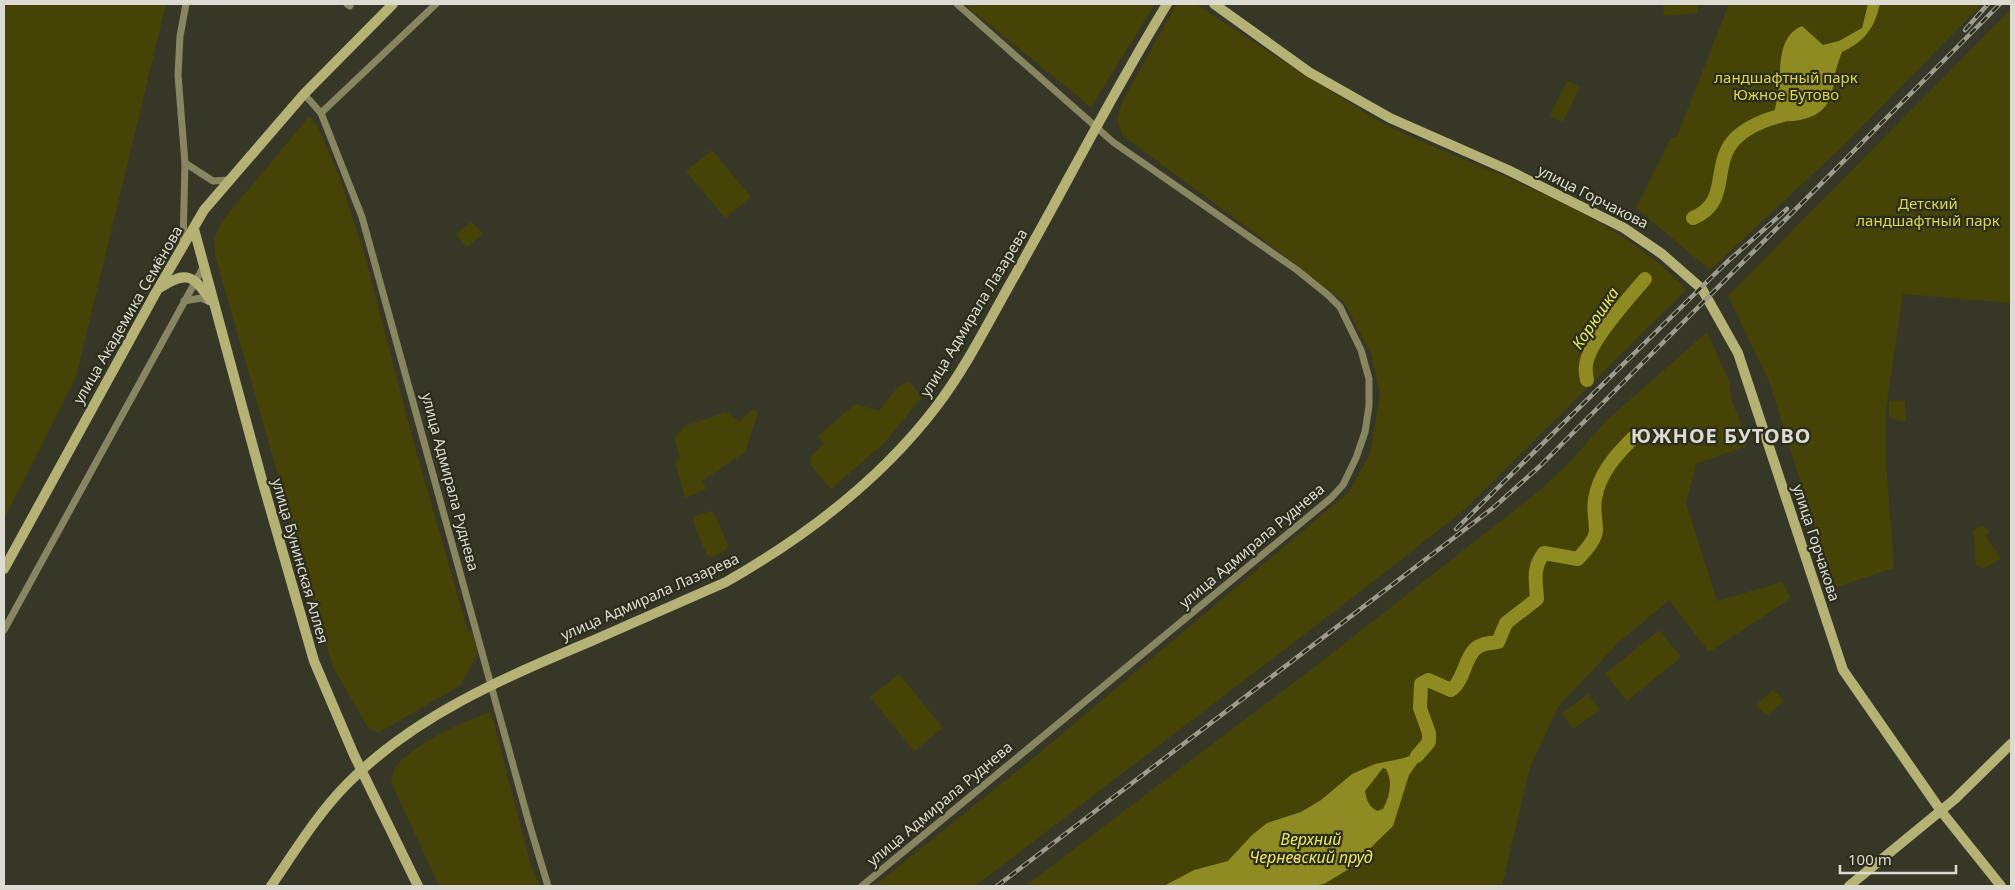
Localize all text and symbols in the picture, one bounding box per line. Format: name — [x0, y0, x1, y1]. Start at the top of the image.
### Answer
park label: ландшафтный парк Южное Бутово — [1714, 67, 1858, 104]
street label: улица Горчакова — [1535, 160, 1652, 233]
park label: Детский ландшафтный парк — [1856, 193, 2000, 230]
street label: улица Академика Семёнова — [68, 222, 186, 407]
street label: улица Адмирала Лазарева — [915, 225, 1031, 400]
water label: Корюшка — [1566, 283, 1624, 353]
street label: улица Адмирала Руднева — [418, 390, 484, 573]
district label: ЮЖНОЕ БУТОВО — [1631, 422, 1811, 449]
street label: улица Бунинская Аллея — [268, 476, 334, 646]
street label: улица Адмирала Руднева — [1175, 479, 1328, 612]
street label: улица Горчакова — [1789, 482, 1845, 604]
street label: улица Адмирала Лазарева — [557, 548, 742, 644]
street label: улица Адмирала Руднева — [863, 737, 1016, 870]
water label: Верхний Черневский пруд — [1249, 828, 1373, 868]
scale bar — [1840, 842, 1956, 874]
text: 100 m — [1848, 849, 1892, 869]

